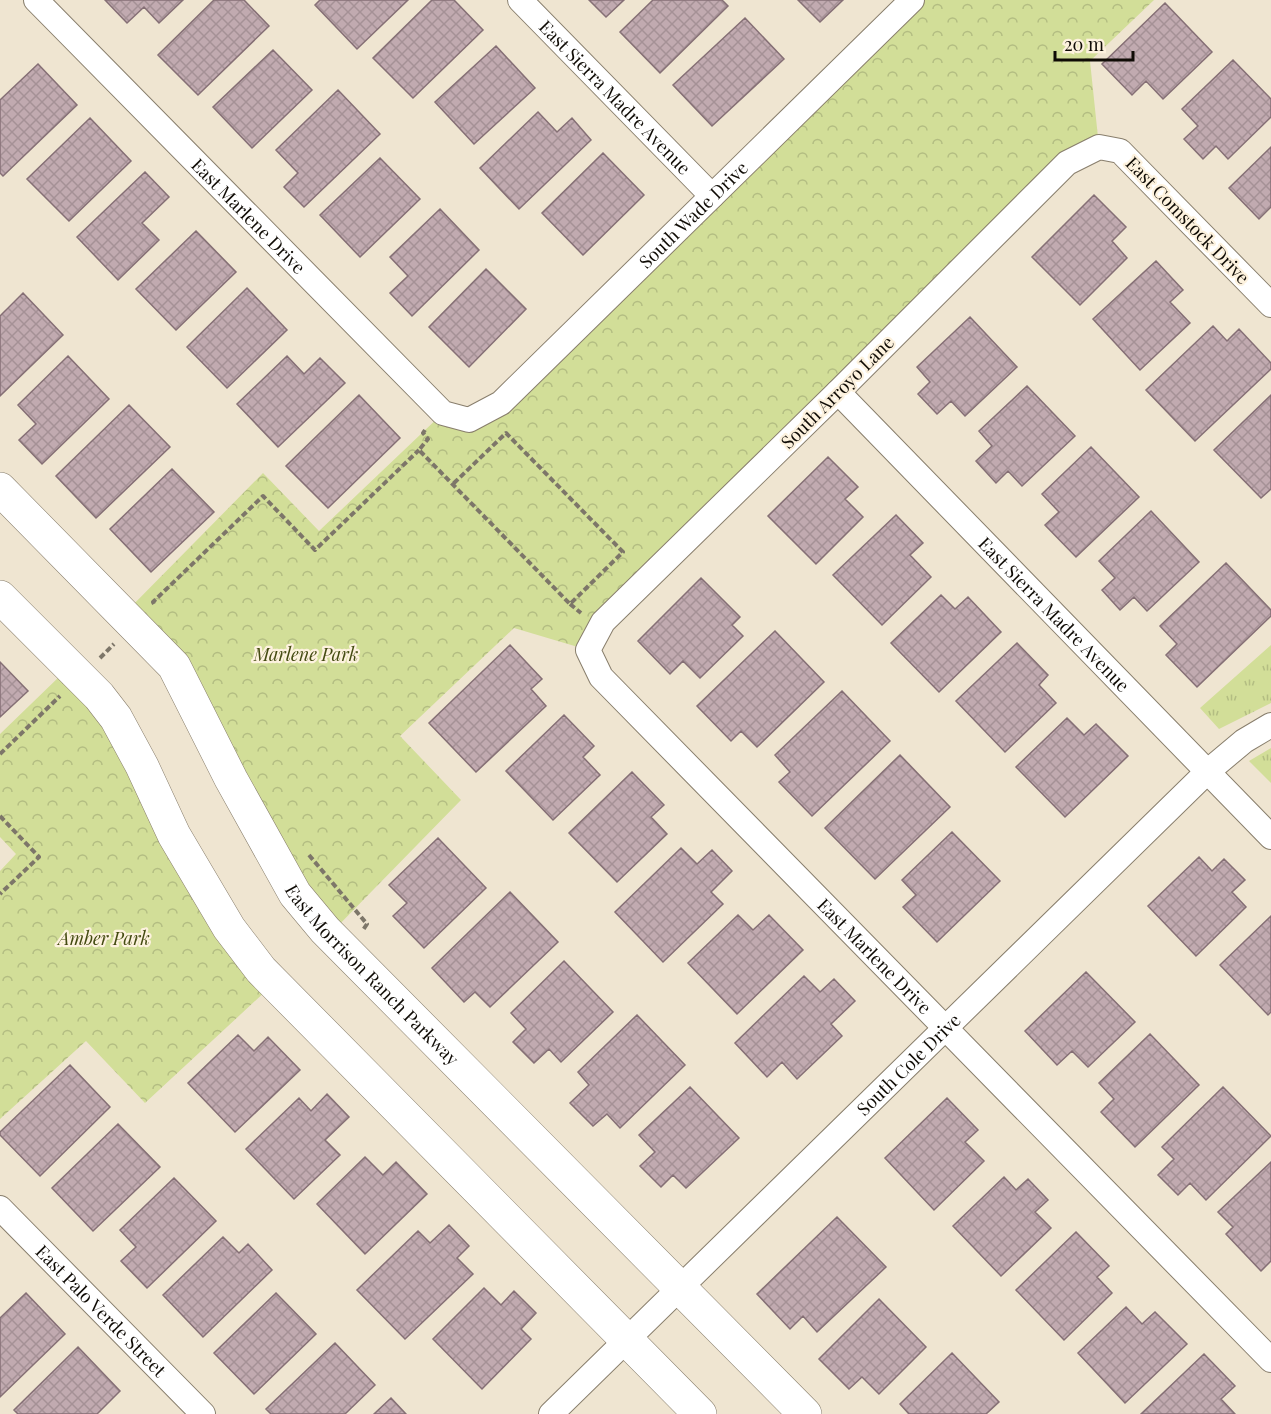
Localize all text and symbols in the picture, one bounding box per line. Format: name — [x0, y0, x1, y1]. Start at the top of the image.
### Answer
street label: East Sierra Madre Avenue — [534, 15, 696, 179]
scale bar — [1055, 24, 1133, 62]
text: 20 m — [1064, 32, 1104, 56]
street label: East Comstock Drive — [1121, 151, 1255, 289]
street label: East Marlene Drive — [186, 153, 311, 279]
street label: South Wade Drive — [633, 156, 753, 273]
street label: South Arroyo Lane — [775, 330, 899, 454]
street label: East Sierra Madre Avenue — [973, 532, 1135, 697]
park label: Marlene Park — [253, 642, 358, 666]
street label: East Morrison Ranch Parkway — [280, 880, 464, 1070]
street label: East Marlene Drive — [812, 893, 937, 1019]
park label: Amber Park — [56, 926, 150, 950]
street label: South Cole Drive — [851, 1008, 965, 1121]
street label: East Palo Verde Street — [31, 1239, 172, 1382]

